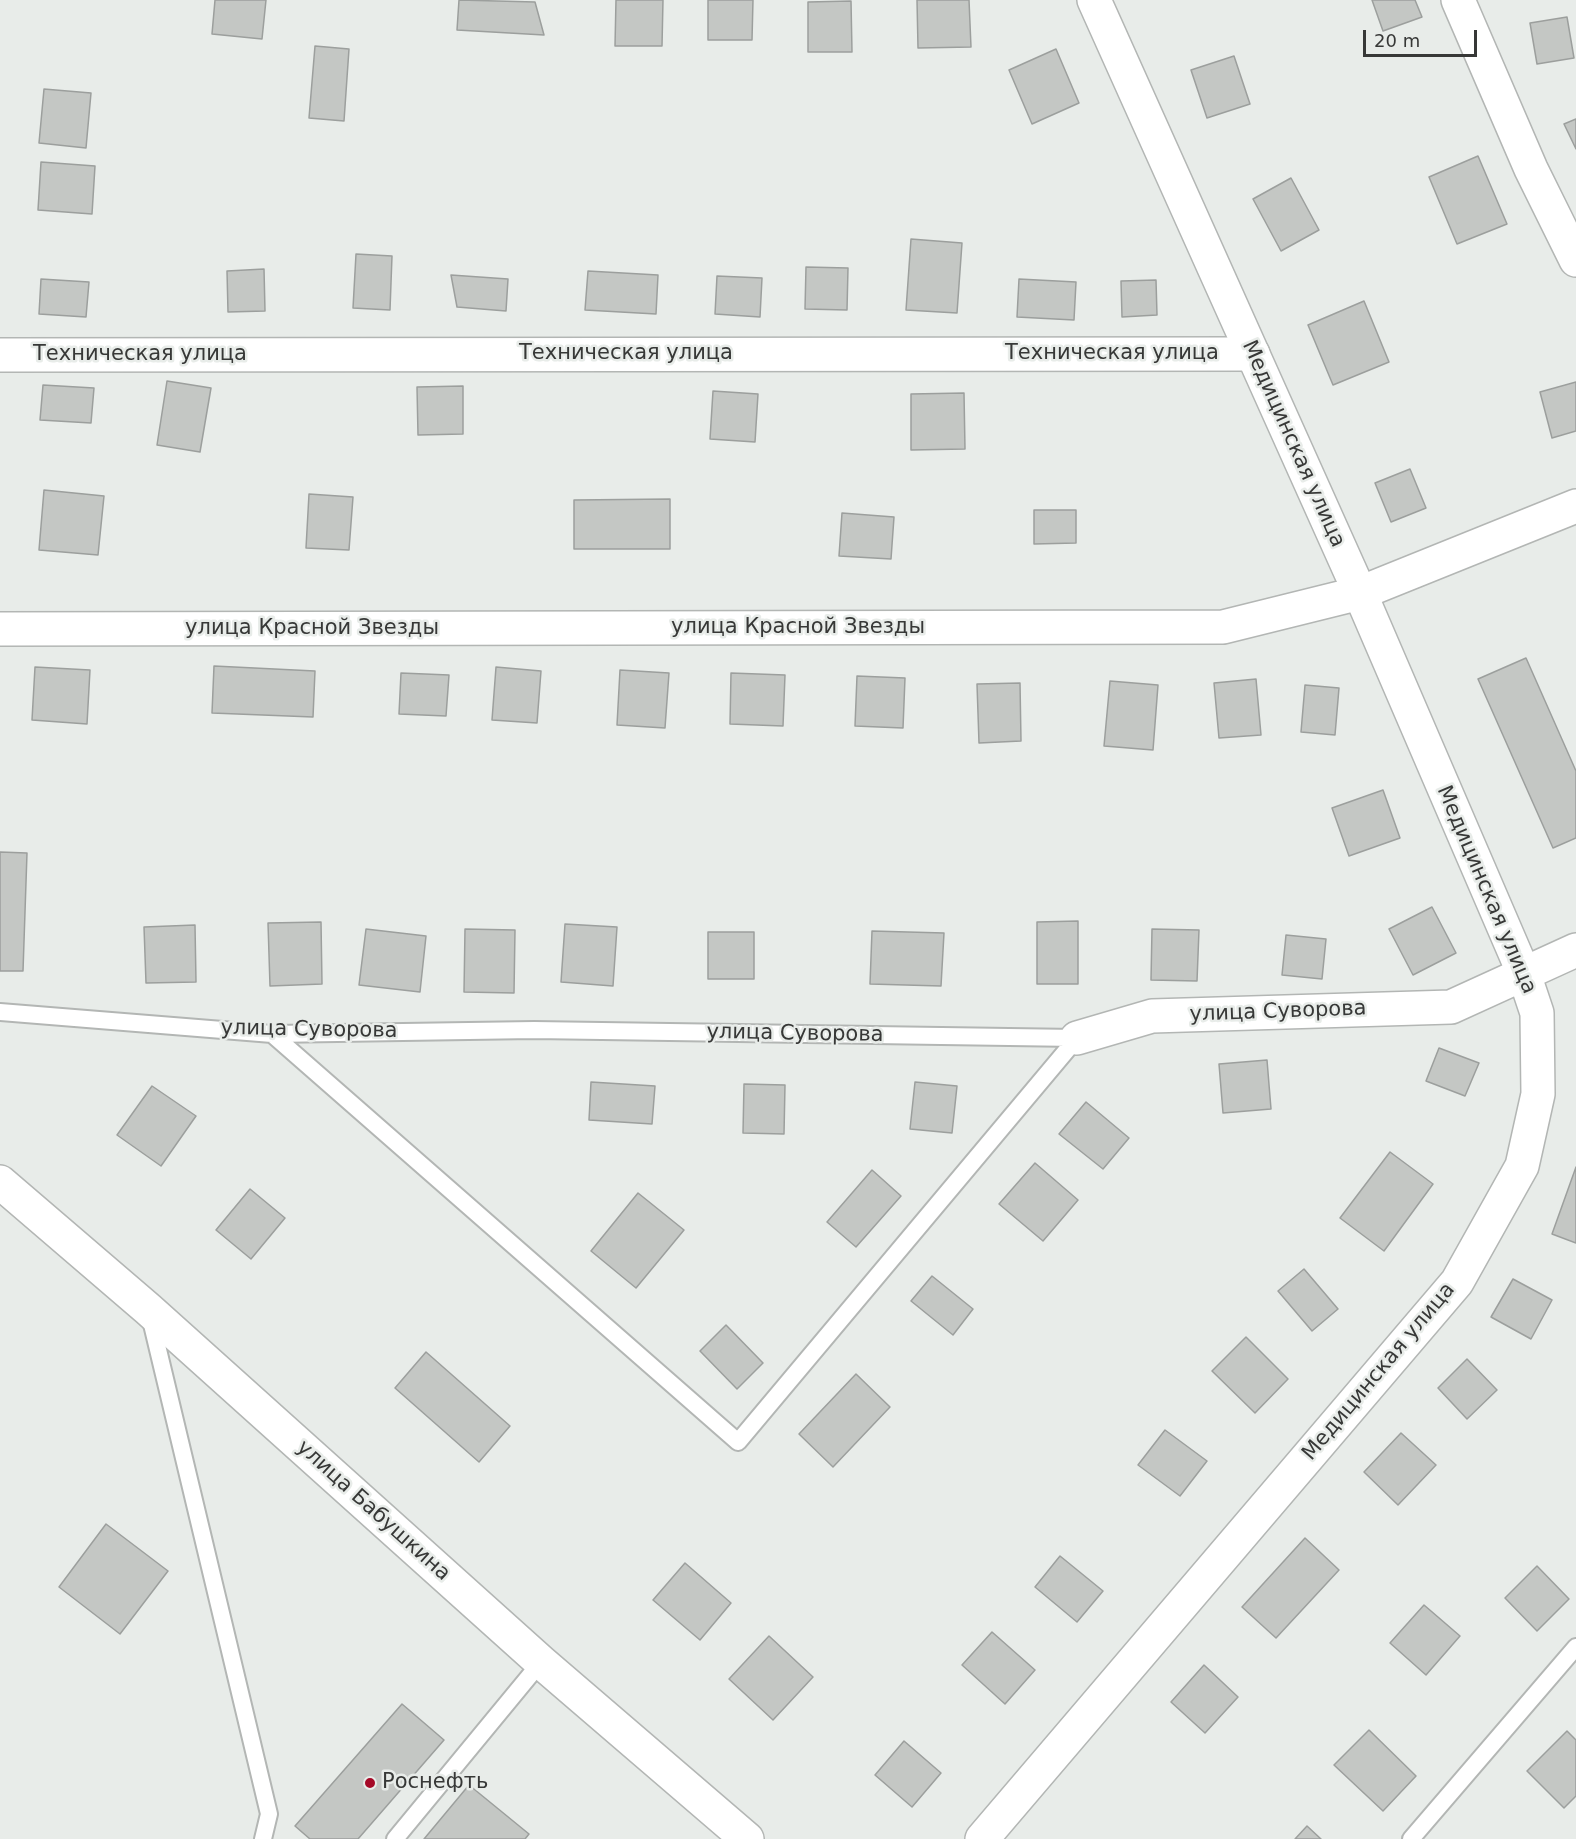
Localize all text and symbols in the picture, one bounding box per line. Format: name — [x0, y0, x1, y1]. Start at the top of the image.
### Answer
scale bar — [1366, 18, 1480, 56]
text: 20 m — [1374, 30, 1420, 51]
street label: Медицинская улица — [1236, 337, 1350, 551]
street label: Техническая улица — [519, 341, 733, 367]
street label: Техническая улица — [1005, 341, 1219, 367]
street label: Техническая улица — [33, 342, 247, 368]
street label: улица Красной Звезды — [671, 615, 925, 641]
street label: улица Красной Звезды — [185, 616, 439, 642]
street label: Медицинская улица — [1431, 782, 1541, 998]
street label: улица Суворова — [1189, 996, 1367, 1028]
street label: улица Суворова — [220, 1016, 398, 1044]
street label: улица Суворова — [706, 1020, 884, 1048]
street label: Медицинская улица — [1297, 1278, 1461, 1466]
street label: улица Бабушкина — [291, 1435, 455, 1587]
place label: Роснефть — [382, 1770, 488, 1796]
marker: Роснефть — [363, 1776, 377, 1790]

